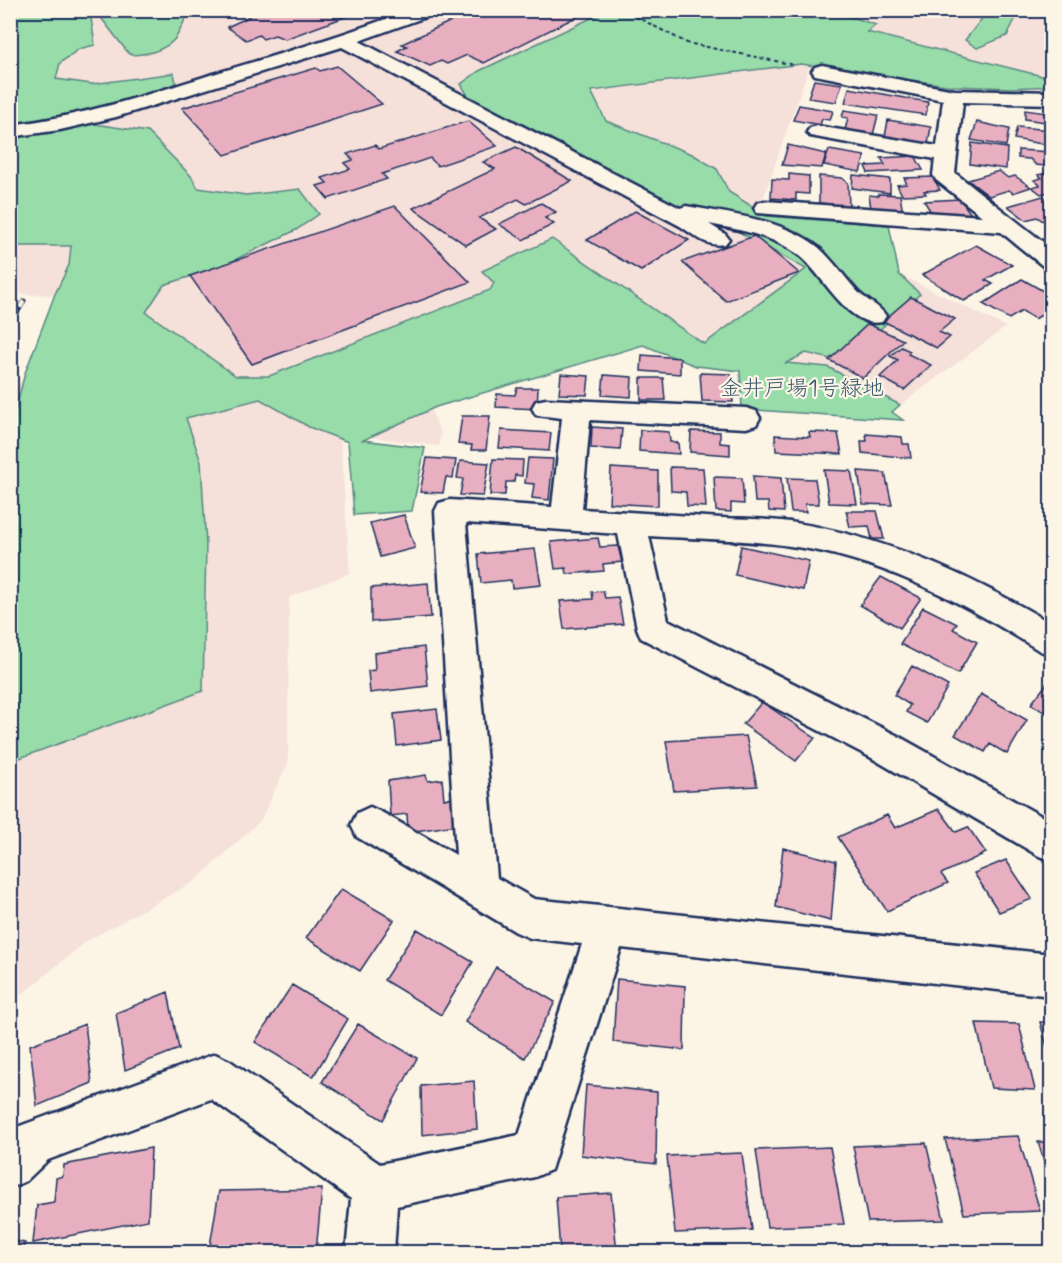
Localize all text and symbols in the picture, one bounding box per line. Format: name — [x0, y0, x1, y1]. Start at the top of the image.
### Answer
park label: 金井戸場1号緑地 — [720, 375, 884, 403]

